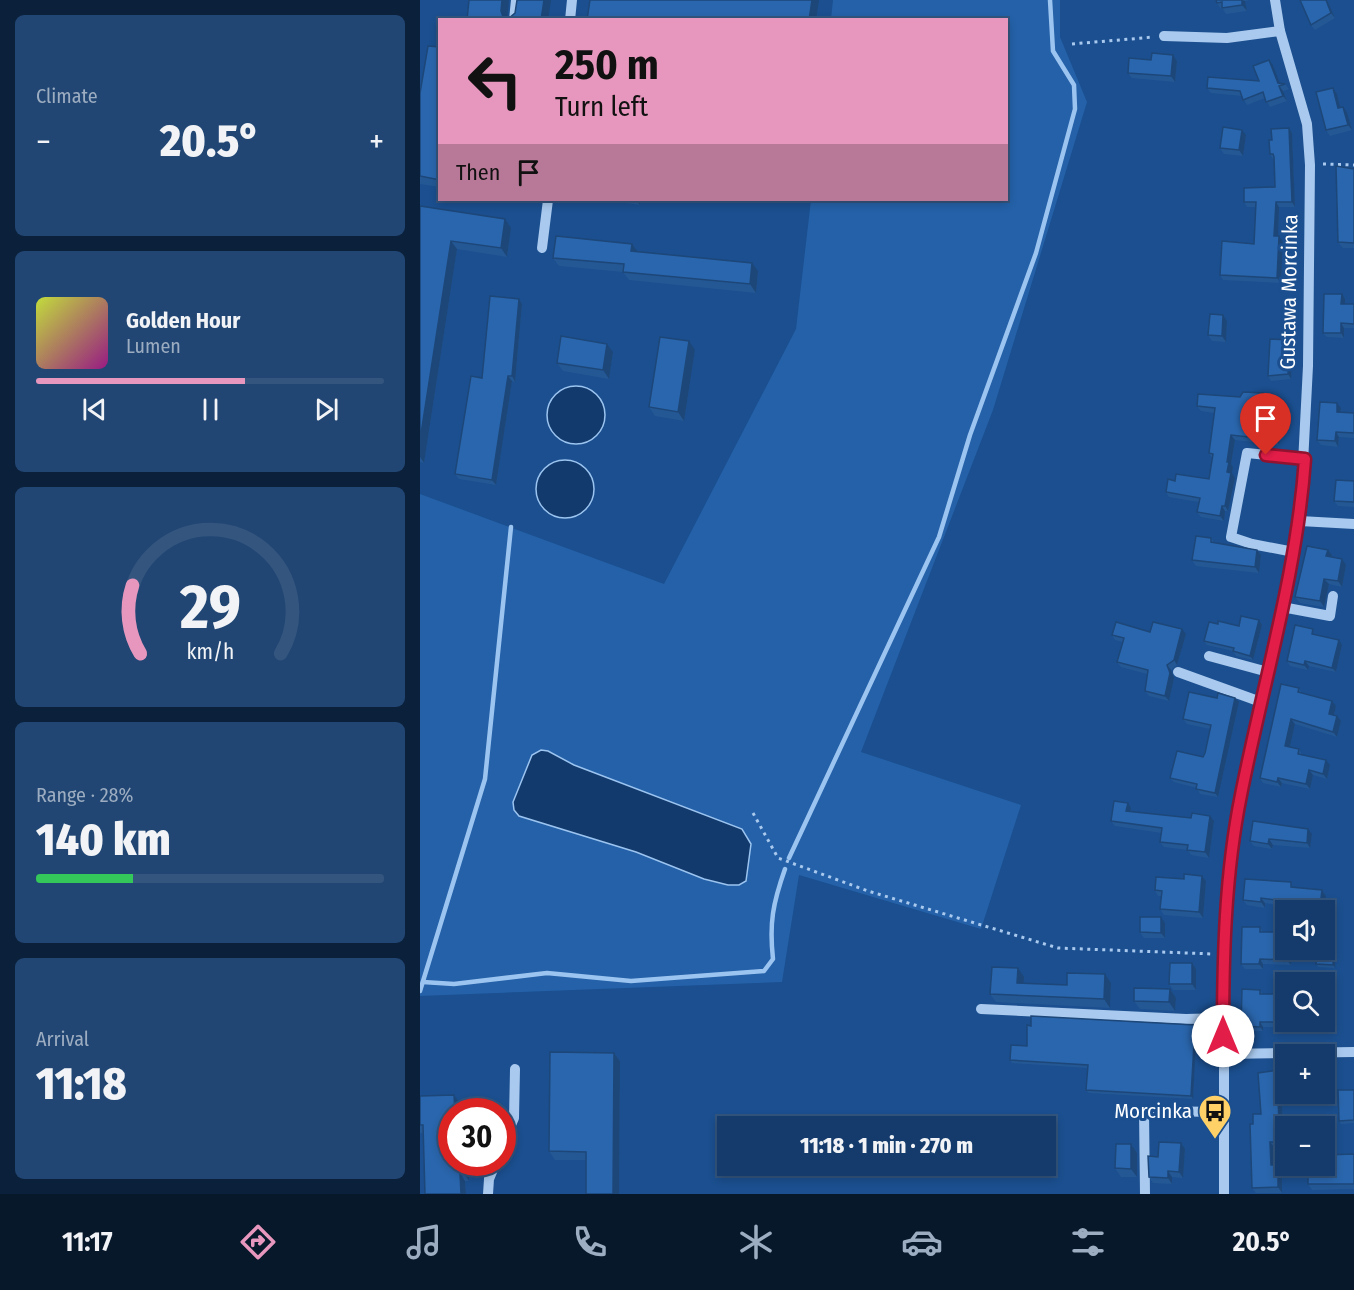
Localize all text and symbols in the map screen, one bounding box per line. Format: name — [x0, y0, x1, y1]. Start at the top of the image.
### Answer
text: 250 m — [555, 40, 659, 90]
icon: left — [456, 42, 534, 120]
text: Climate — [36, 84, 98, 108]
text: Turn left — [555, 91, 648, 123]
text: 20.5° — [160, 114, 260, 168]
text: − — [36, 122, 51, 162]
text: + — [369, 122, 384, 162]
icon: arrive — [512, 156, 545, 189]
text: Then — [456, 159, 500, 186]
street label: Gustawa Morcinka — [1275, 214, 1303, 370]
text: Golden Hour — [126, 307, 240, 334]
text: Lumen — [126, 334, 181, 358]
icon: previous — [78, 393, 111, 426]
icon: pause — [194, 393, 227, 426]
icon: next — [310, 393, 343, 426]
pin — [1240, 393, 1291, 455]
icon: arrive — [1249, 402, 1282, 435]
text: 29 — [179, 570, 240, 645]
text: km/h — [186, 639, 234, 665]
text: Range · 28% — [36, 783, 133, 807]
text: 140 km — [36, 813, 171, 867]
map controls — [1275, 900, 1335, 1176]
button: sound — [1275, 900, 1335, 960]
button: search — [1275, 972, 1335, 1032]
position arrow — [1191, 1004, 1255, 1068]
text: Arrival — [36, 1027, 89, 1051]
button: + — [1275, 1044, 1335, 1104]
text: 11:18 — [36, 1057, 127, 1111]
bus stop icon: Morcinka — [1197, 1093, 1233, 1140]
speed limit sign: 30 — [438, 1098, 516, 1176]
place label: Morcinka — [1114, 1098, 1192, 1124]
button: − — [1275, 1116, 1335, 1176]
text: 11:18 · 1 min · 270 m — [800, 1132, 973, 1159]
icon: directions — [237, 1221, 279, 1263]
icon: music — [403, 1221, 445, 1263]
icon: phone — [569, 1221, 611, 1263]
icon: climate — [735, 1221, 777, 1263]
icon: car — [901, 1221, 943, 1263]
icon: filters — [1067, 1221, 1109, 1263]
text: 11:17 — [62, 1226, 113, 1258]
text: 20.5° — [1233, 1226, 1292, 1258]

